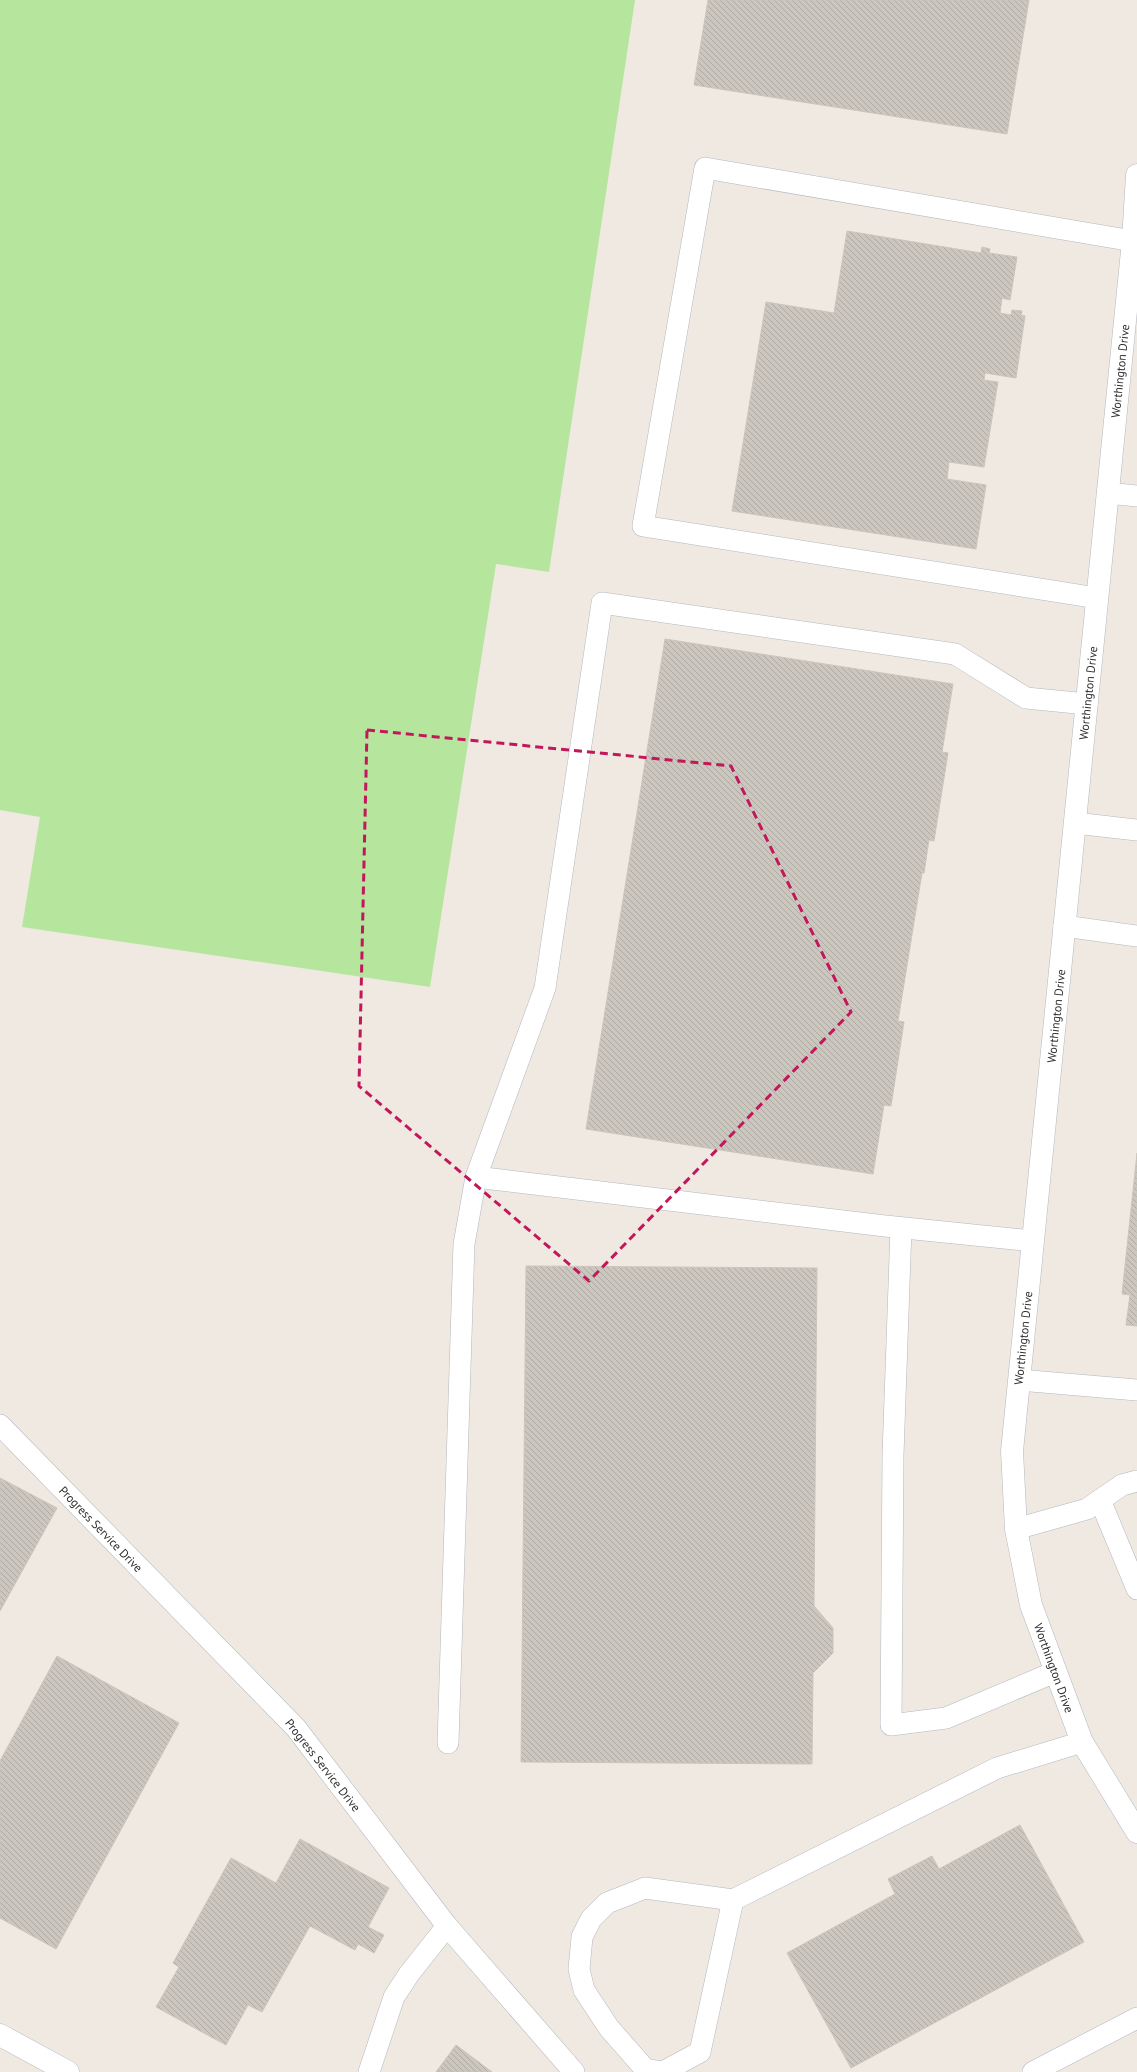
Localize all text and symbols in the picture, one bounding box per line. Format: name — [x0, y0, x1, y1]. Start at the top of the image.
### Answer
street label: Worthington Drive — [1108, 323, 1132, 419]
street label: Worthington Drive — [1076, 645, 1100, 741]
street label: Worthington Drive — [1044, 968, 1068, 1064]
street label: Worthington Drive — [1011, 1290, 1035, 1386]
street label: Progress Service Drive — [56, 1483, 146, 1575]
street label: Worthington Drive — [1031, 1621, 1077, 1715]
street label: Progress Service Drive — [282, 1716, 364, 1814]

